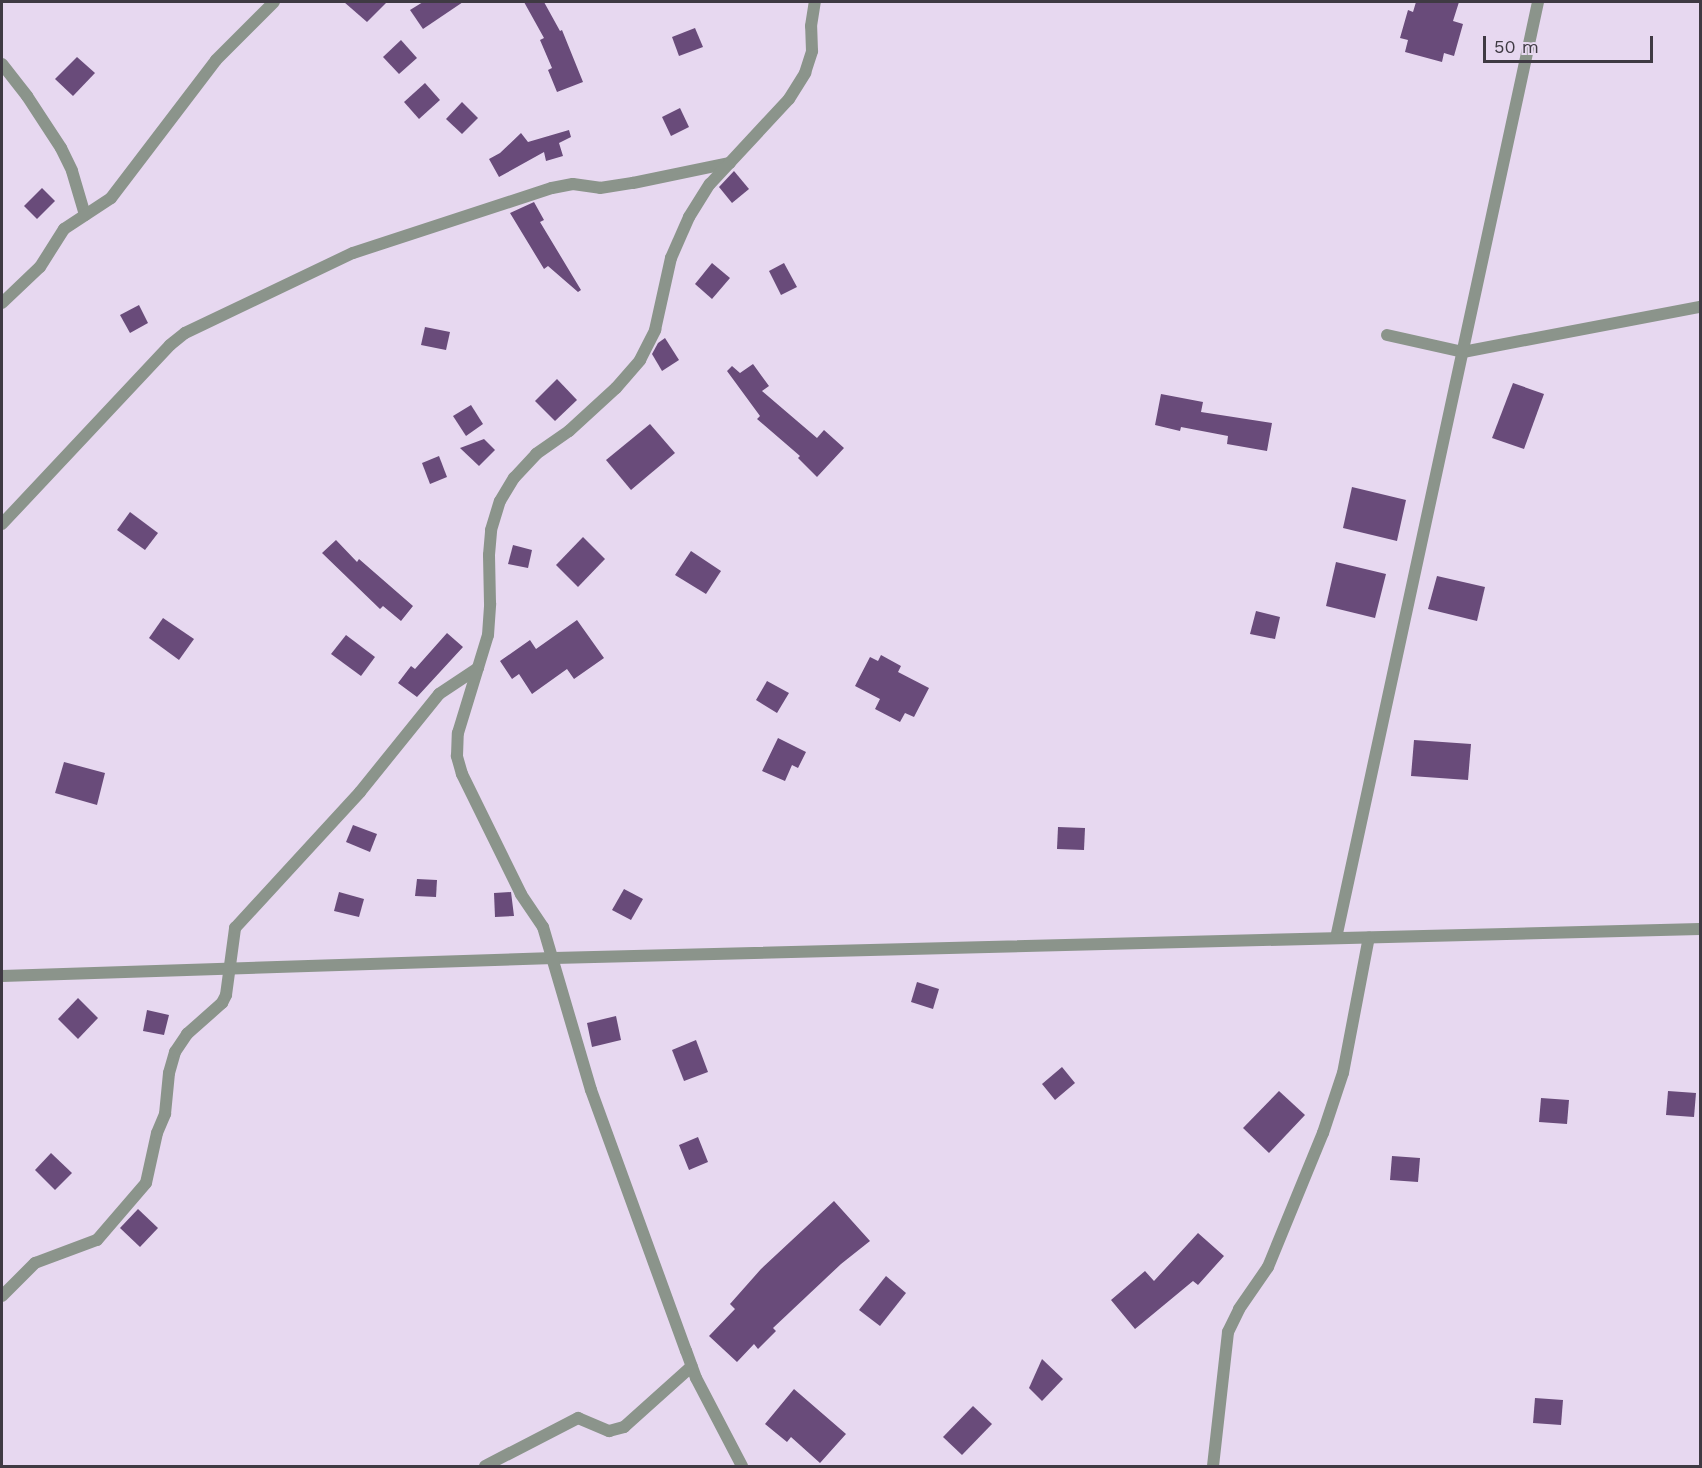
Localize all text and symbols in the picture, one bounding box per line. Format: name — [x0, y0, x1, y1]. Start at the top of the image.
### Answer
scale bar — [1486, 24, 1656, 62]
text: 50 m — [1494, 36, 1539, 57]

